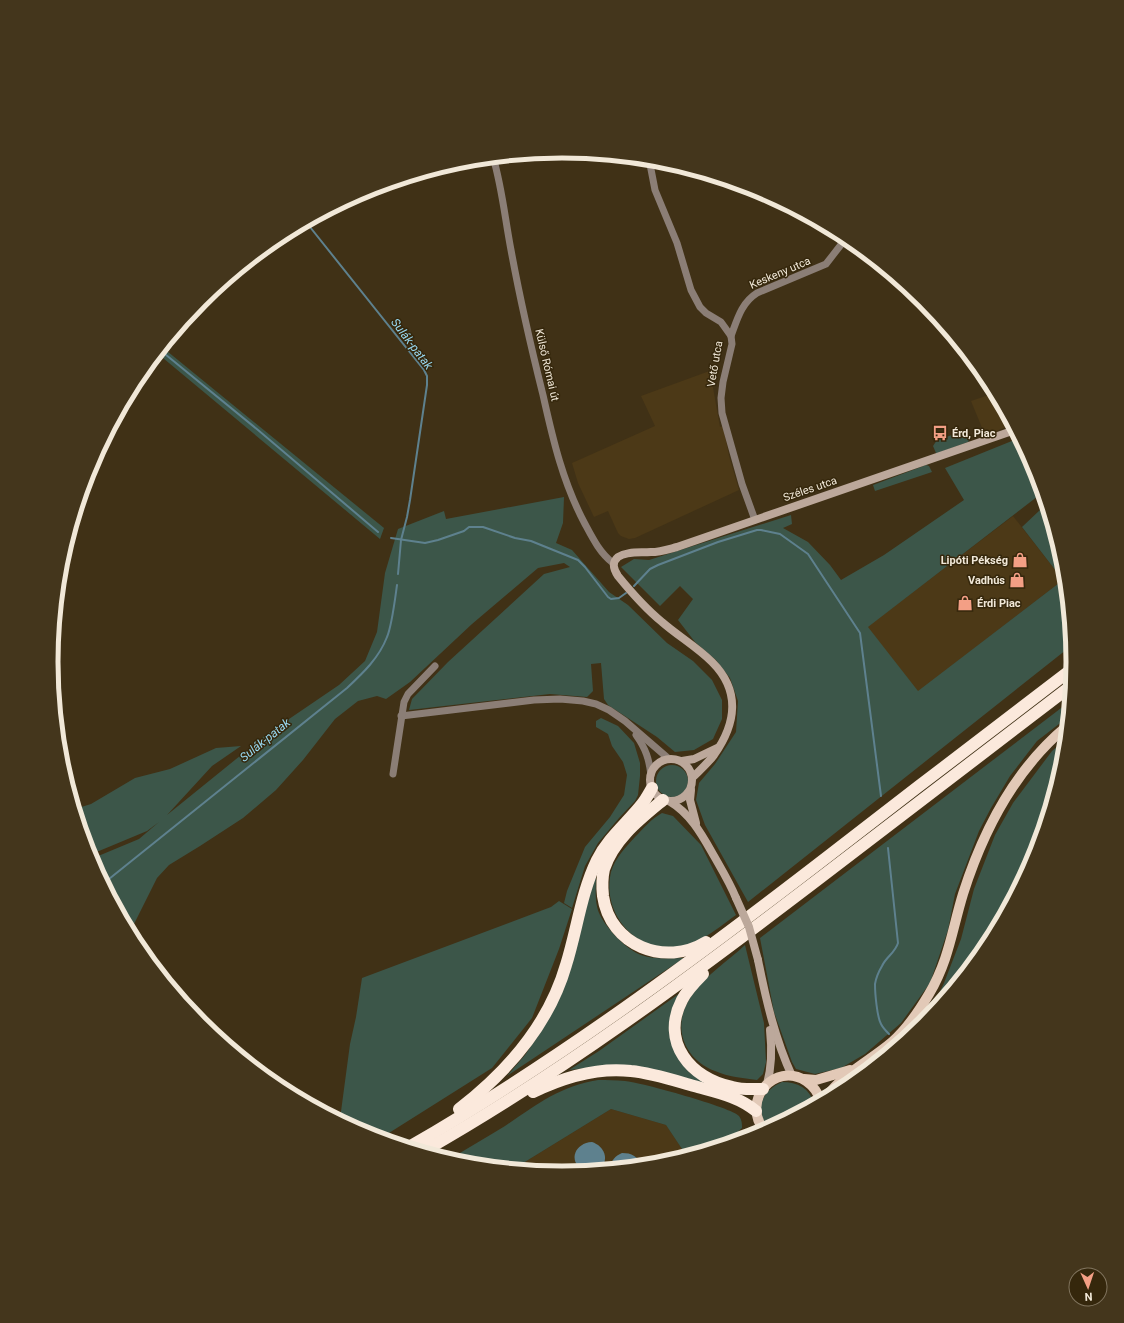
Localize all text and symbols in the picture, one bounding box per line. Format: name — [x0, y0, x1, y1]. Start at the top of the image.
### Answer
street label: Keskeny utca — [748, 254, 812, 292]
water label: Sulák-patak — [388, 316, 436, 373]
street label: Külső Római út — [532, 328, 562, 403]
street label: Vető utca — [705, 340, 725, 388]
bus stop icon: Érd, Piac — [931, 424, 949, 442]
place label: Érd, Piac — [952, 427, 996, 440]
street label: Széles utca — [781, 474, 839, 504]
shop icon: Lipóti Pékség — [1011, 551, 1029, 569]
place label: Lipóti Pékség — [941, 554, 1008, 567]
shop icon: Vadhús — [1008, 571, 1026, 589]
place label: Vadhús — [968, 574, 1005, 587]
shop icon: Érdi Piac — [956, 594, 974, 612]
place label: Érdi Piac — [977, 597, 1021, 610]
water label: Sulák-patak — [237, 715, 294, 764]
north arrow — [1068, 1267, 1108, 1307]
text: N — [1084, 1290, 1093, 1303]

